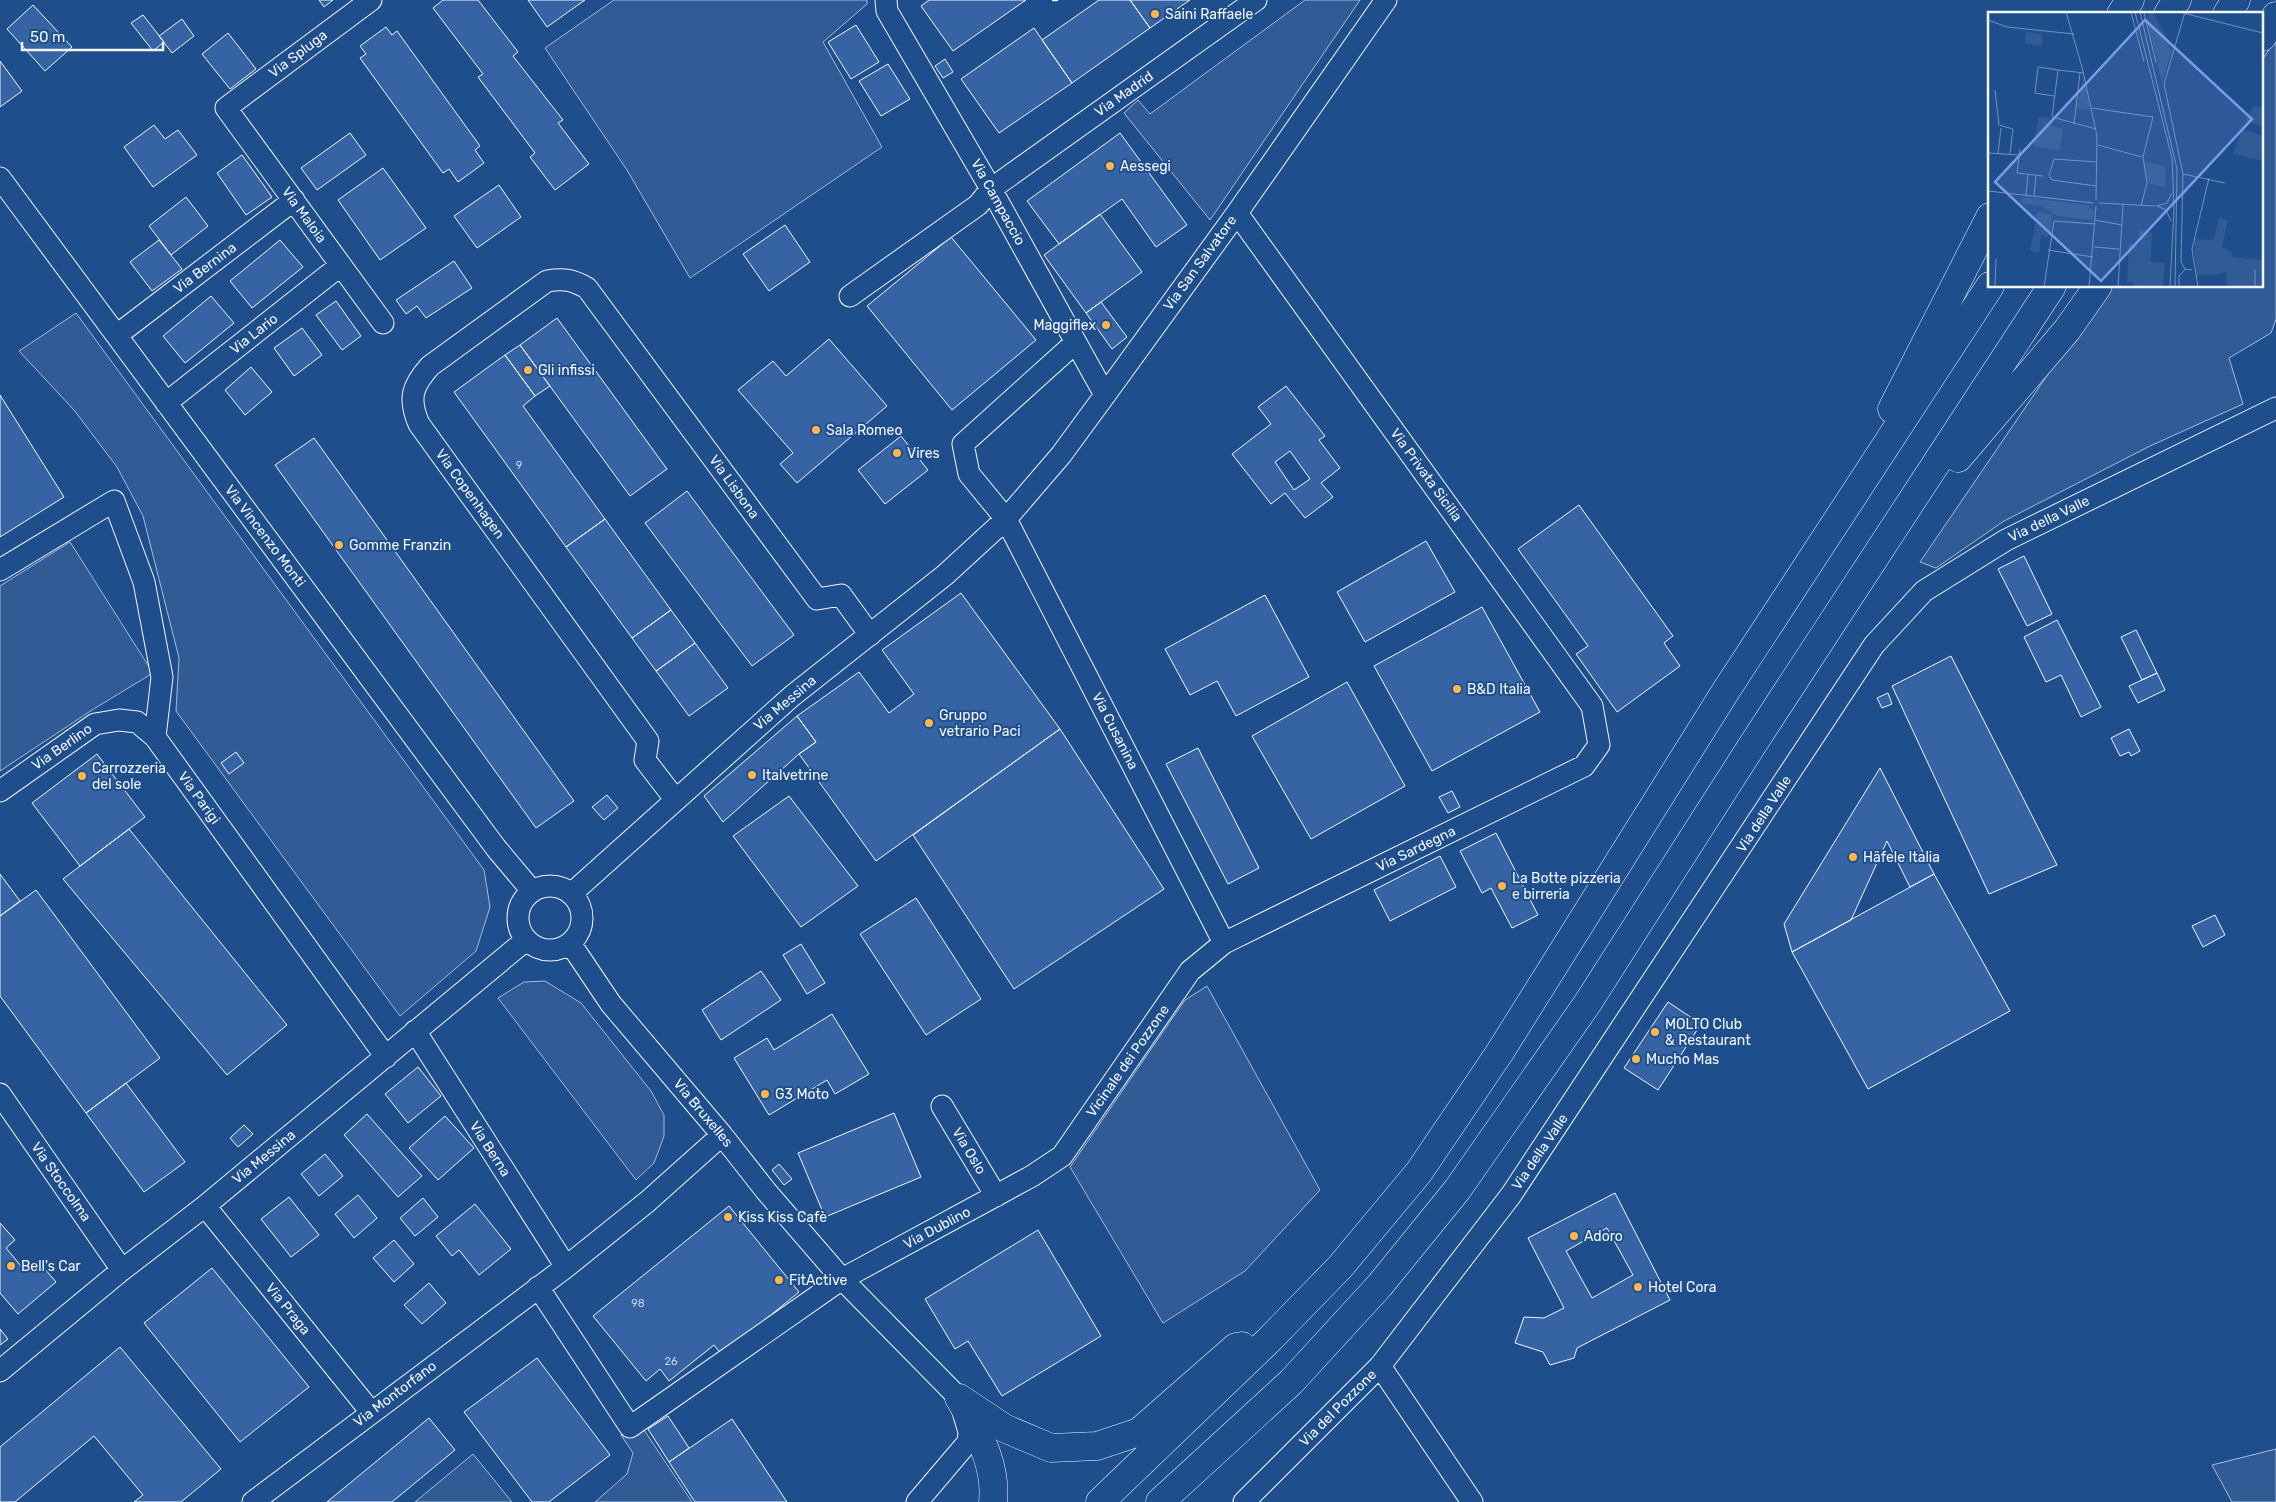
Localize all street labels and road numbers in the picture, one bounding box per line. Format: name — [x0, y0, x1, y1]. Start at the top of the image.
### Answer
street label: Via Spluga — [265, 27, 331, 81]
street label: Via Madrid — [1091, 68, 1157, 120]
street label: Via Campaccio — [967, 156, 1029, 248]
street label: Via Maloia — [278, 184, 330, 246]
street label: Via San Salvatore — [1160, 212, 1240, 314]
street label: Via Bernina — [170, 239, 240, 297]
street label: Via Lario — [227, 310, 281, 358]
street label: Via Privata Sicilia — [1387, 425, 1465, 525]
street label: Via Copenhagen — [432, 446, 508, 542]
street label: Via Lisbona — [705, 452, 763, 522]
street label: Via Vincenzo Monti — [221, 482, 309, 590]
street label: Via della Valle — [2006, 492, 2092, 546]
street label: Via Messina — [750, 672, 820, 734]
street label: Via Cusanina — [1088, 690, 1142, 772]
street label: Via Berlino — [29, 720, 95, 774]
street label: Via Parigi — [174, 768, 224, 828]
street label: Via della Valle — [1733, 772, 1795, 856]
street label: Via Sardegna — [1374, 823, 1458, 875]
street label: Vicinale dei Pozzone — [1083, 1002, 1173, 1120]
street label: Via Bruxelles — [670, 1075, 736, 1151]
street label: Via della Valle — [1508, 1111, 1572, 1193]
street label: Via Berna — [466, 1118, 514, 1180]
street label: Via Oslo — [948, 1124, 990, 1178]
street label: Via Messina — [229, 1126, 299, 1188]
street label: Via Stoccolma — [27, 1139, 95, 1225]
street label: Via Dublino — [901, 1203, 973, 1253]
street label: Via Praga — [262, 1280, 314, 1338]
street label: Via Montorfano — [350, 1357, 440, 1431]
street label: Via del Pozzone — [1296, 1366, 1380, 1450]

